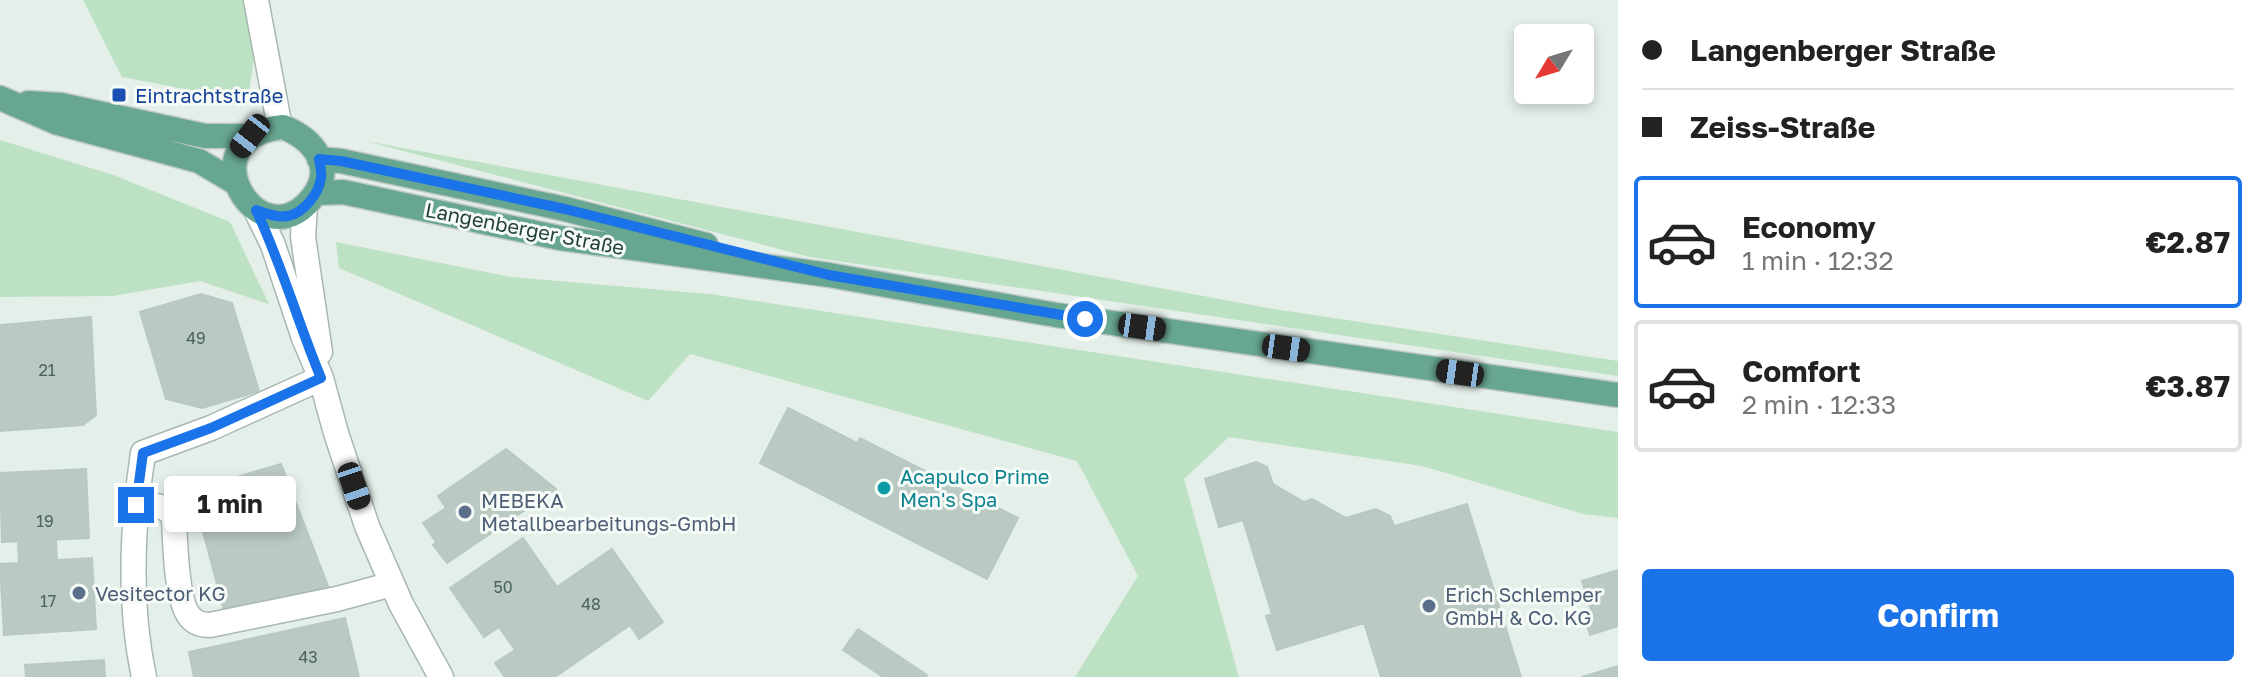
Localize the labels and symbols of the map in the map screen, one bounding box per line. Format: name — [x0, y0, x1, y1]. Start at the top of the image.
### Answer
north arrow — [1514, 24, 1594, 104]
place label: Eintrachtstraße — [135, 83, 283, 107]
marker: Eintrachtstraße — [110, 86, 128, 104]
car — [226, 110, 274, 162]
street label: Langenberger Straße — [424, 197, 626, 259]
route start — [1067, 301, 1103, 337]
car — [1117, 312, 1167, 342]
house number: 49 — [186, 328, 206, 348]
car — [1261, 333, 1311, 363]
car — [1435, 358, 1485, 388]
house number: 21 — [38, 360, 56, 380]
car — [335, 459, 373, 513]
place label: Acapulco Prime Men's Spa — [900, 464, 1049, 511]
callout: 1 min — [164, 477, 296, 533]
marker: Acapulco Prime Men's Spa — [875, 479, 893, 497]
route end — [118, 487, 154, 523]
place label: MEBEKA Metallbearbeitungs-GmbH — [481, 488, 736, 535]
marker: MEBEKA Metallbearbeitungs-GmbH — [456, 503, 474, 521]
house number: 19 — [36, 511, 54, 531]
house number: 50 — [493, 577, 513, 597]
place label: Vesitector KG — [95, 581, 226, 605]
place label: Erich Schlemper GmbH & Co. KG — [1445, 582, 1602, 629]
marker: Vesitector KG — [70, 584, 88, 602]
house number: 17 — [40, 591, 56, 611]
house number: 48 — [581, 594, 601, 614]
marker: Erich Schlemper GmbH & Co. KG — [1420, 597, 1438, 615]
house number: 43 — [298, 647, 318, 667]

